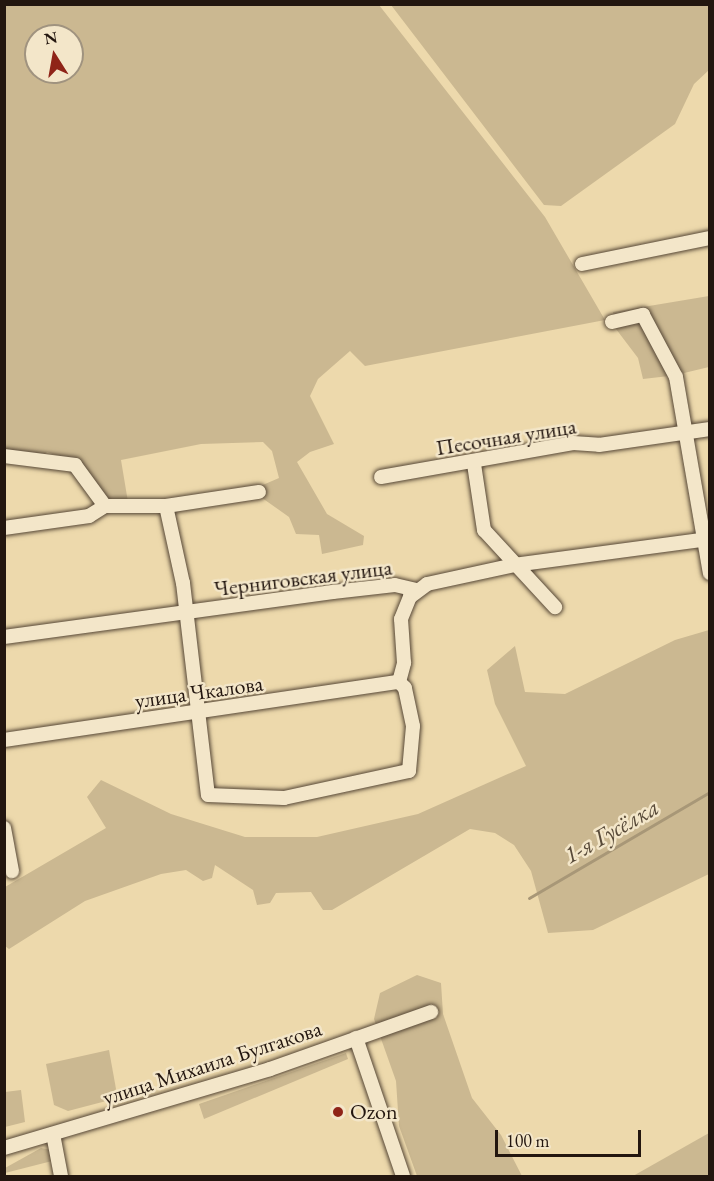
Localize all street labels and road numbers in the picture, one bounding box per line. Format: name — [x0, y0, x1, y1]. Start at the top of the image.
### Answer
street label: Песочная улица — [434, 413, 578, 461]
street label: Черниговская улица — [212, 554, 394, 602]
street label: улица Чкалова — [133, 670, 265, 714]
street label: улица Михаила Булгакова — [99, 1015, 325, 1111]

